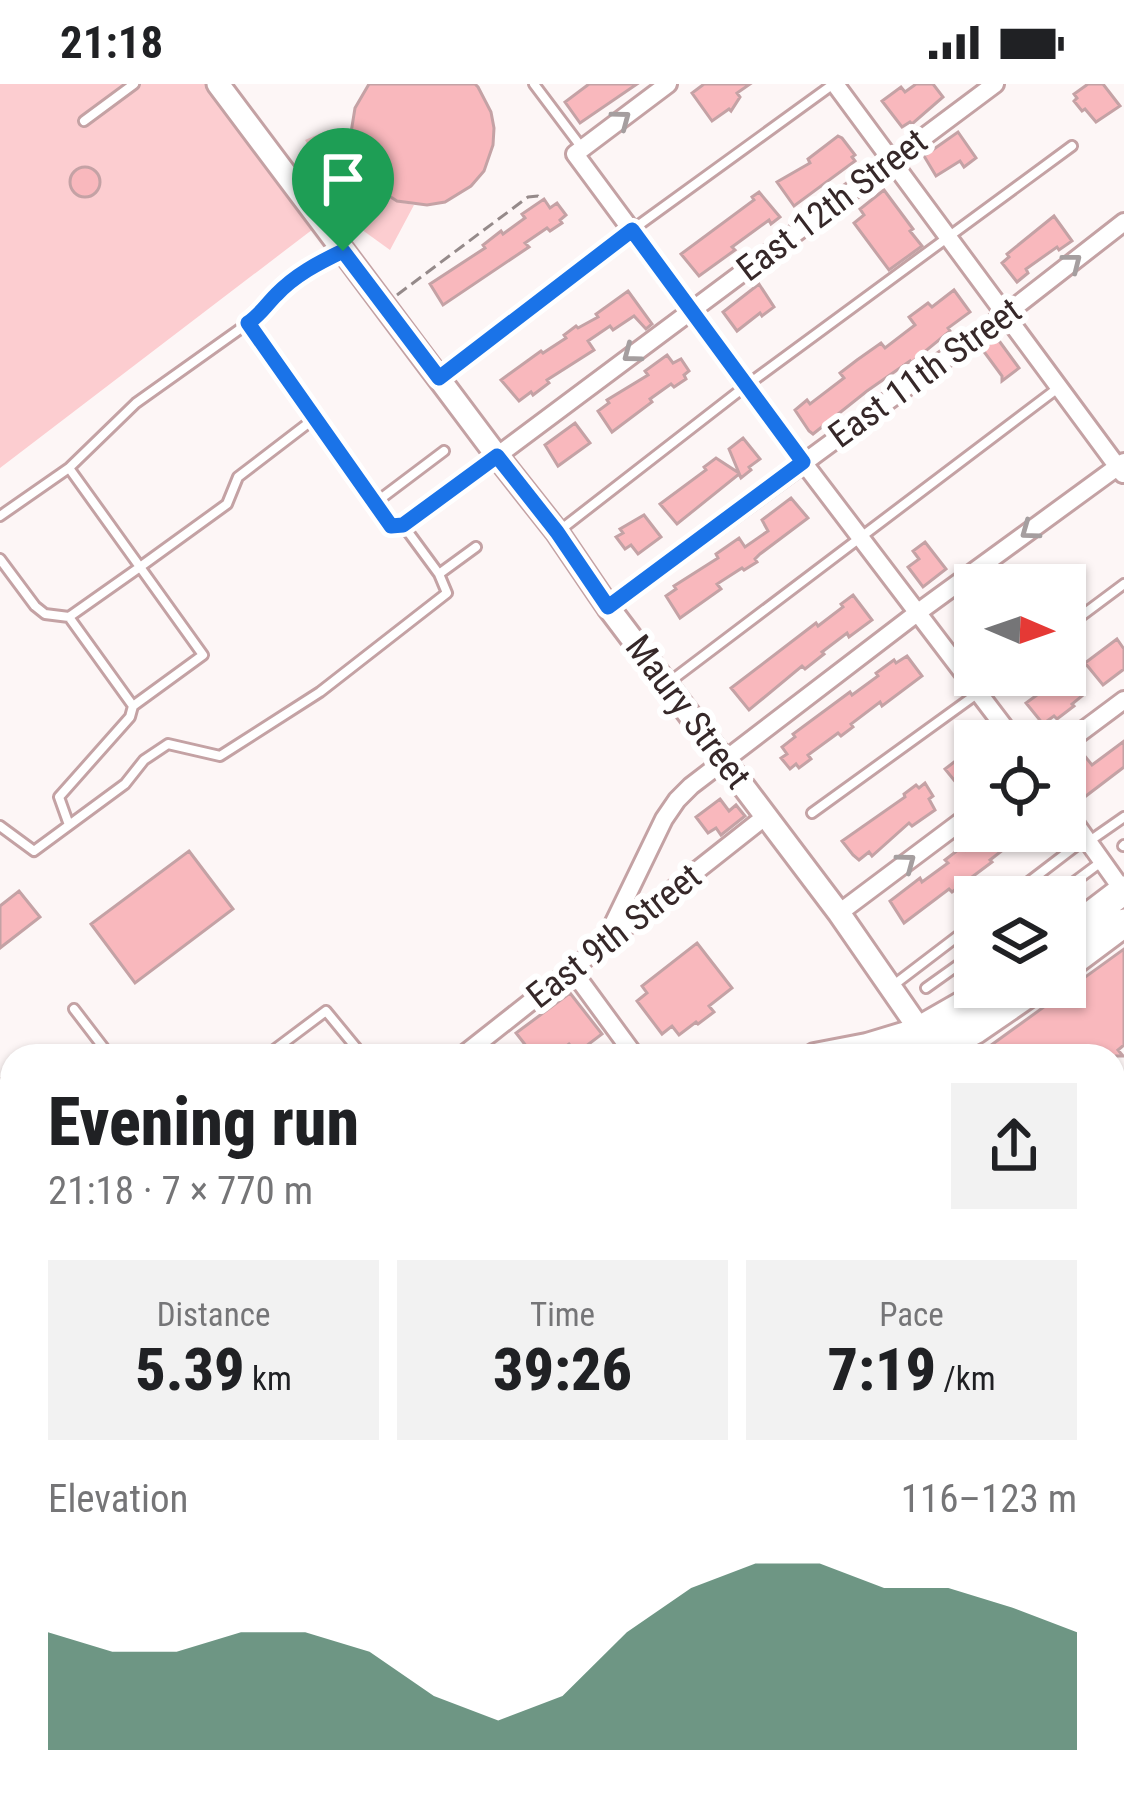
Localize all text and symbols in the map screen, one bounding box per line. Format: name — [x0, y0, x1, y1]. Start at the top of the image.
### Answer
text: 21:18 — [60, 16, 163, 69]
one-way arrow — [608, 112, 630, 133]
street label: East 12th Street — [729, 120, 935, 290]
pin — [292, 128, 394, 251]
icon: arrive — [310, 146, 376, 212]
one-way arrow — [1060, 255, 1082, 276]
street label: East 11th Street — [821, 289, 1029, 457]
one-way arrow — [623, 340, 645, 362]
one-way arrow — [1021, 517, 1043, 538]
north arrow — [954, 564, 1086, 696]
map controls — [954, 564, 1086, 1008]
street label: Maury Street — [617, 627, 759, 797]
button: locate — [954, 720, 1086, 852]
street label: East 9th Street — [519, 855, 709, 1017]
one-way arrow — [894, 855, 915, 877]
button: layers — [954, 876, 1086, 1008]
button: share — [951, 1083, 1077, 1209]
text: Evening run — [48, 1084, 359, 1161]
text: 21:18 · 7 × 770 m — [48, 1168, 313, 1214]
text: Distance — [157, 1295, 270, 1334]
text: Time — [530, 1295, 595, 1334]
text: Pace — [879, 1295, 944, 1334]
text: 5.39 — [135, 1334, 245, 1405]
text: 39:26 — [493, 1334, 632, 1405]
text: 7:19 — [828, 1334, 936, 1405]
text: km — [245, 1359, 292, 1398]
text: /km — [936, 1359, 995, 1398]
text: Elevation — [48, 1476, 188, 1522]
text: 116–123 m — [901, 1476, 1077, 1522]

